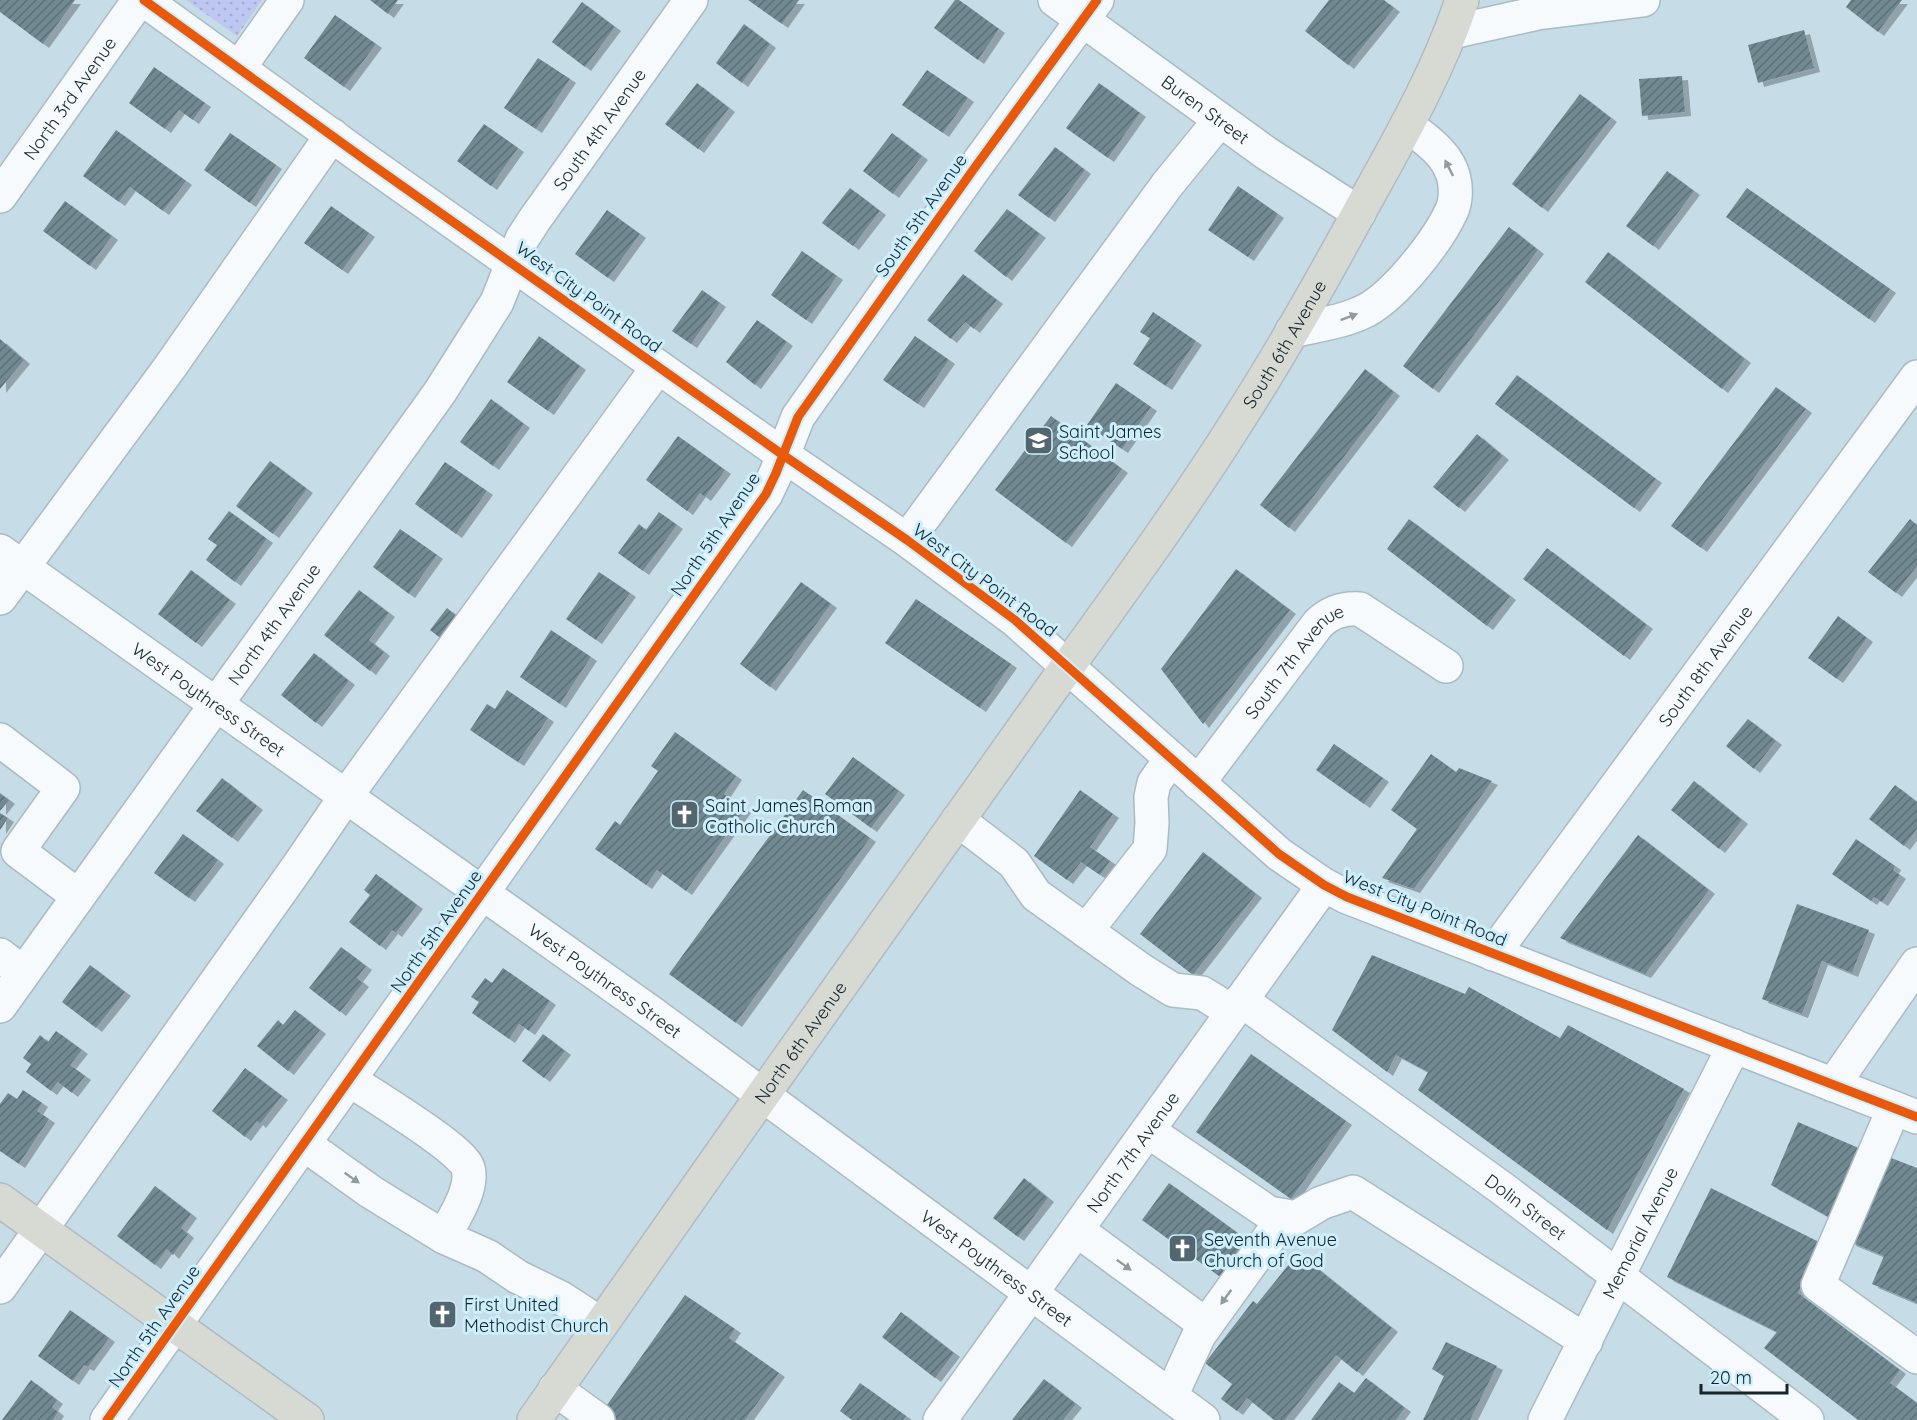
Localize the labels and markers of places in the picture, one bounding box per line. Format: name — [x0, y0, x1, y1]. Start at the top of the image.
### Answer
place label: Saint James School — [1059, 420, 1162, 464]
school or university icon: Saint James School — [1022, 425, 1054, 457]
place label: Saint James Roman Catholic Church — [705, 794, 873, 838]
church icon: Saint James Roman Catholic Church — [668, 799, 700, 831]
place label: Seventh Avenue Church of God — [1204, 1228, 1337, 1272]
church icon: Seventh Avenue Church of God — [1167, 1233, 1199, 1265]
place label: First United Methodist Church — [464, 1293, 609, 1337]
church icon: First United Methodist Church — [427, 1298, 459, 1330]

